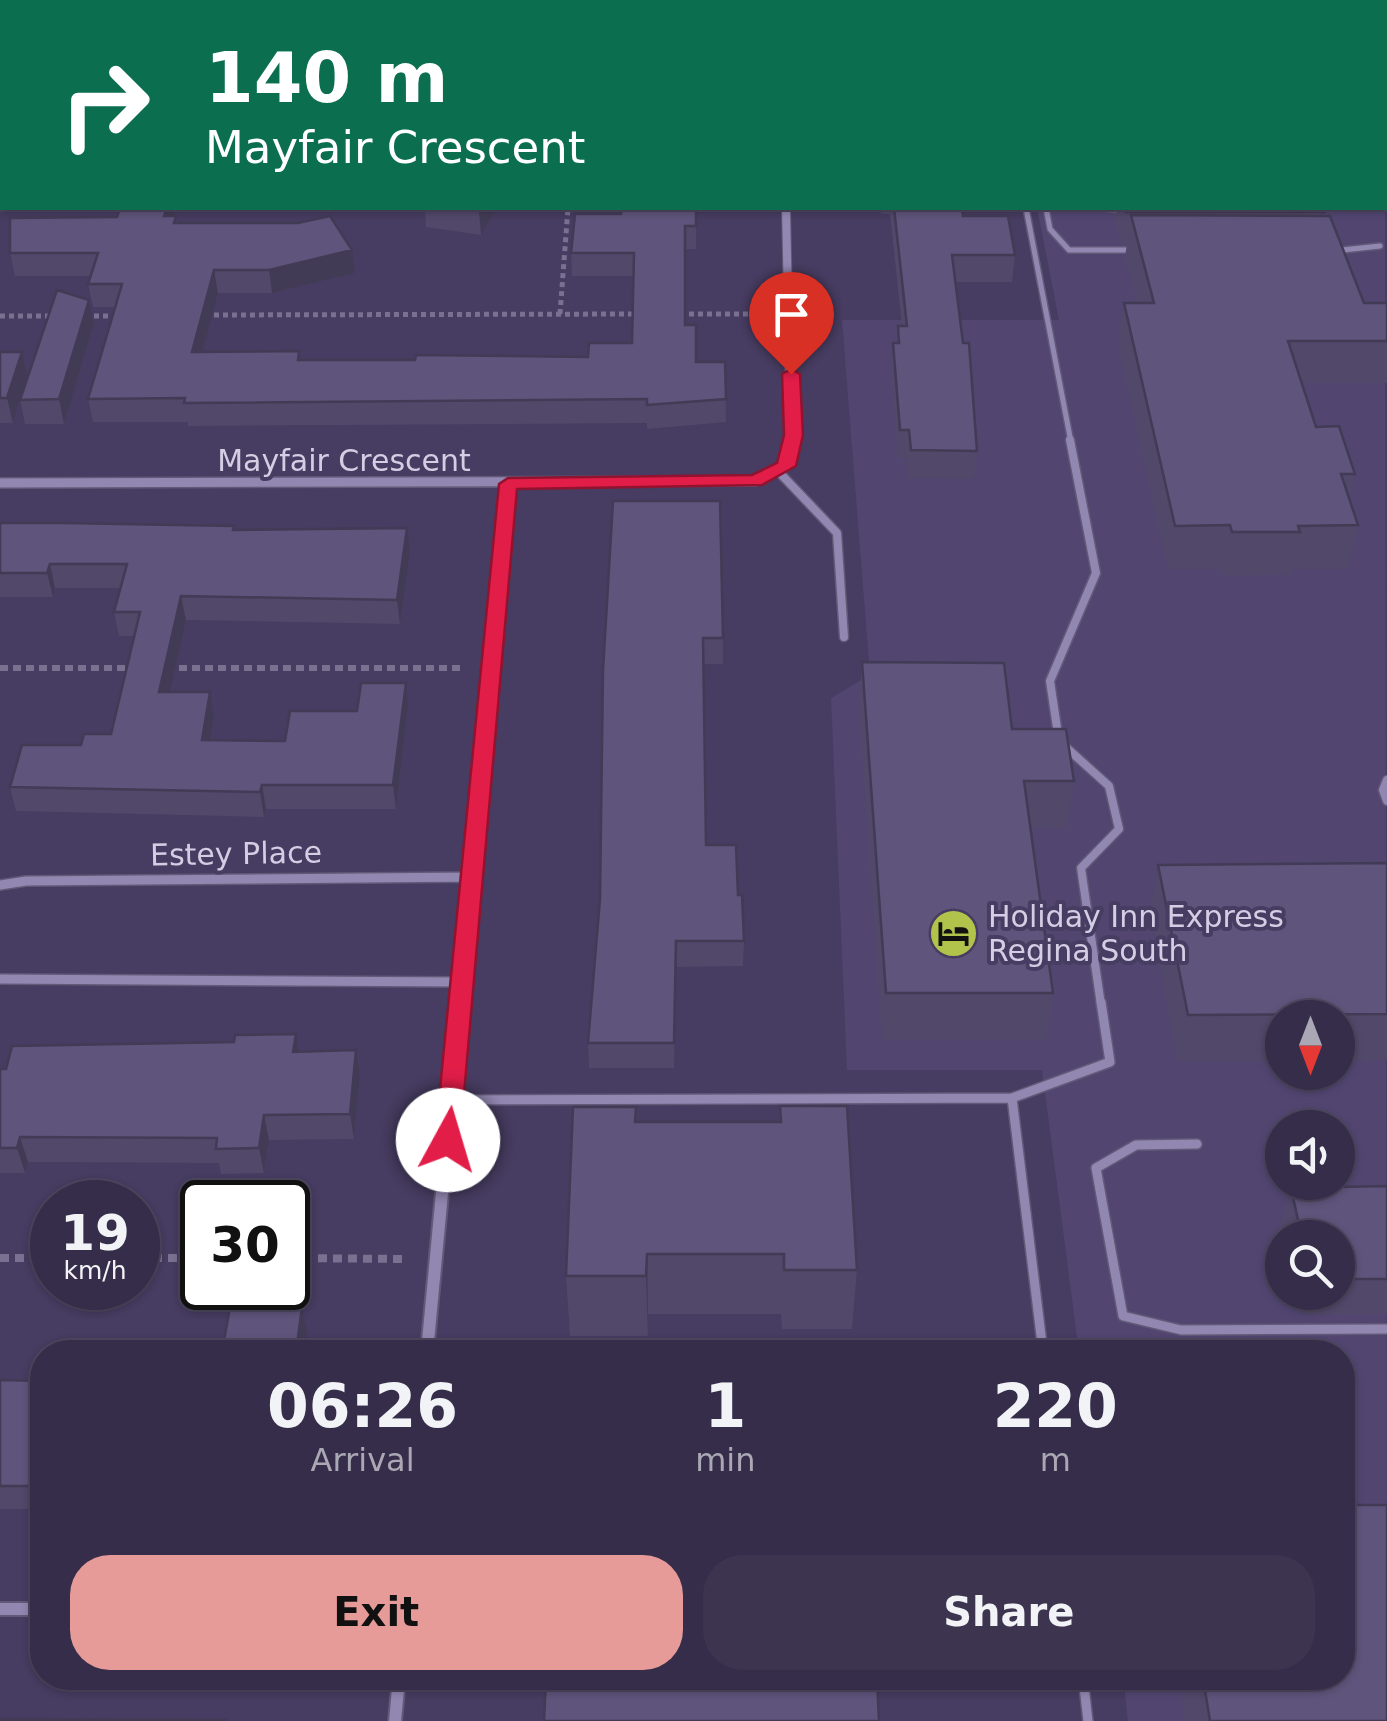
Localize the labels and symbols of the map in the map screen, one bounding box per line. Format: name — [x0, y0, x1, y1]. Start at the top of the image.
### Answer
pin — [749, 272, 834, 375]
street label: Mayfair Crescent — [217, 443, 471, 478]
street label: Estey Place — [150, 835, 322, 872]
place label: Holiday Inn Express Regina South — [988, 899, 1284, 968]
hotel icon: Holiday Inn Express Regina South — [927, 908, 979, 960]
north arrow — [1265, 1000, 1355, 1090]
position arrow — [396, 1088, 500, 1192]
speed limit sign: 30 — [180, 1180, 310, 1310]

